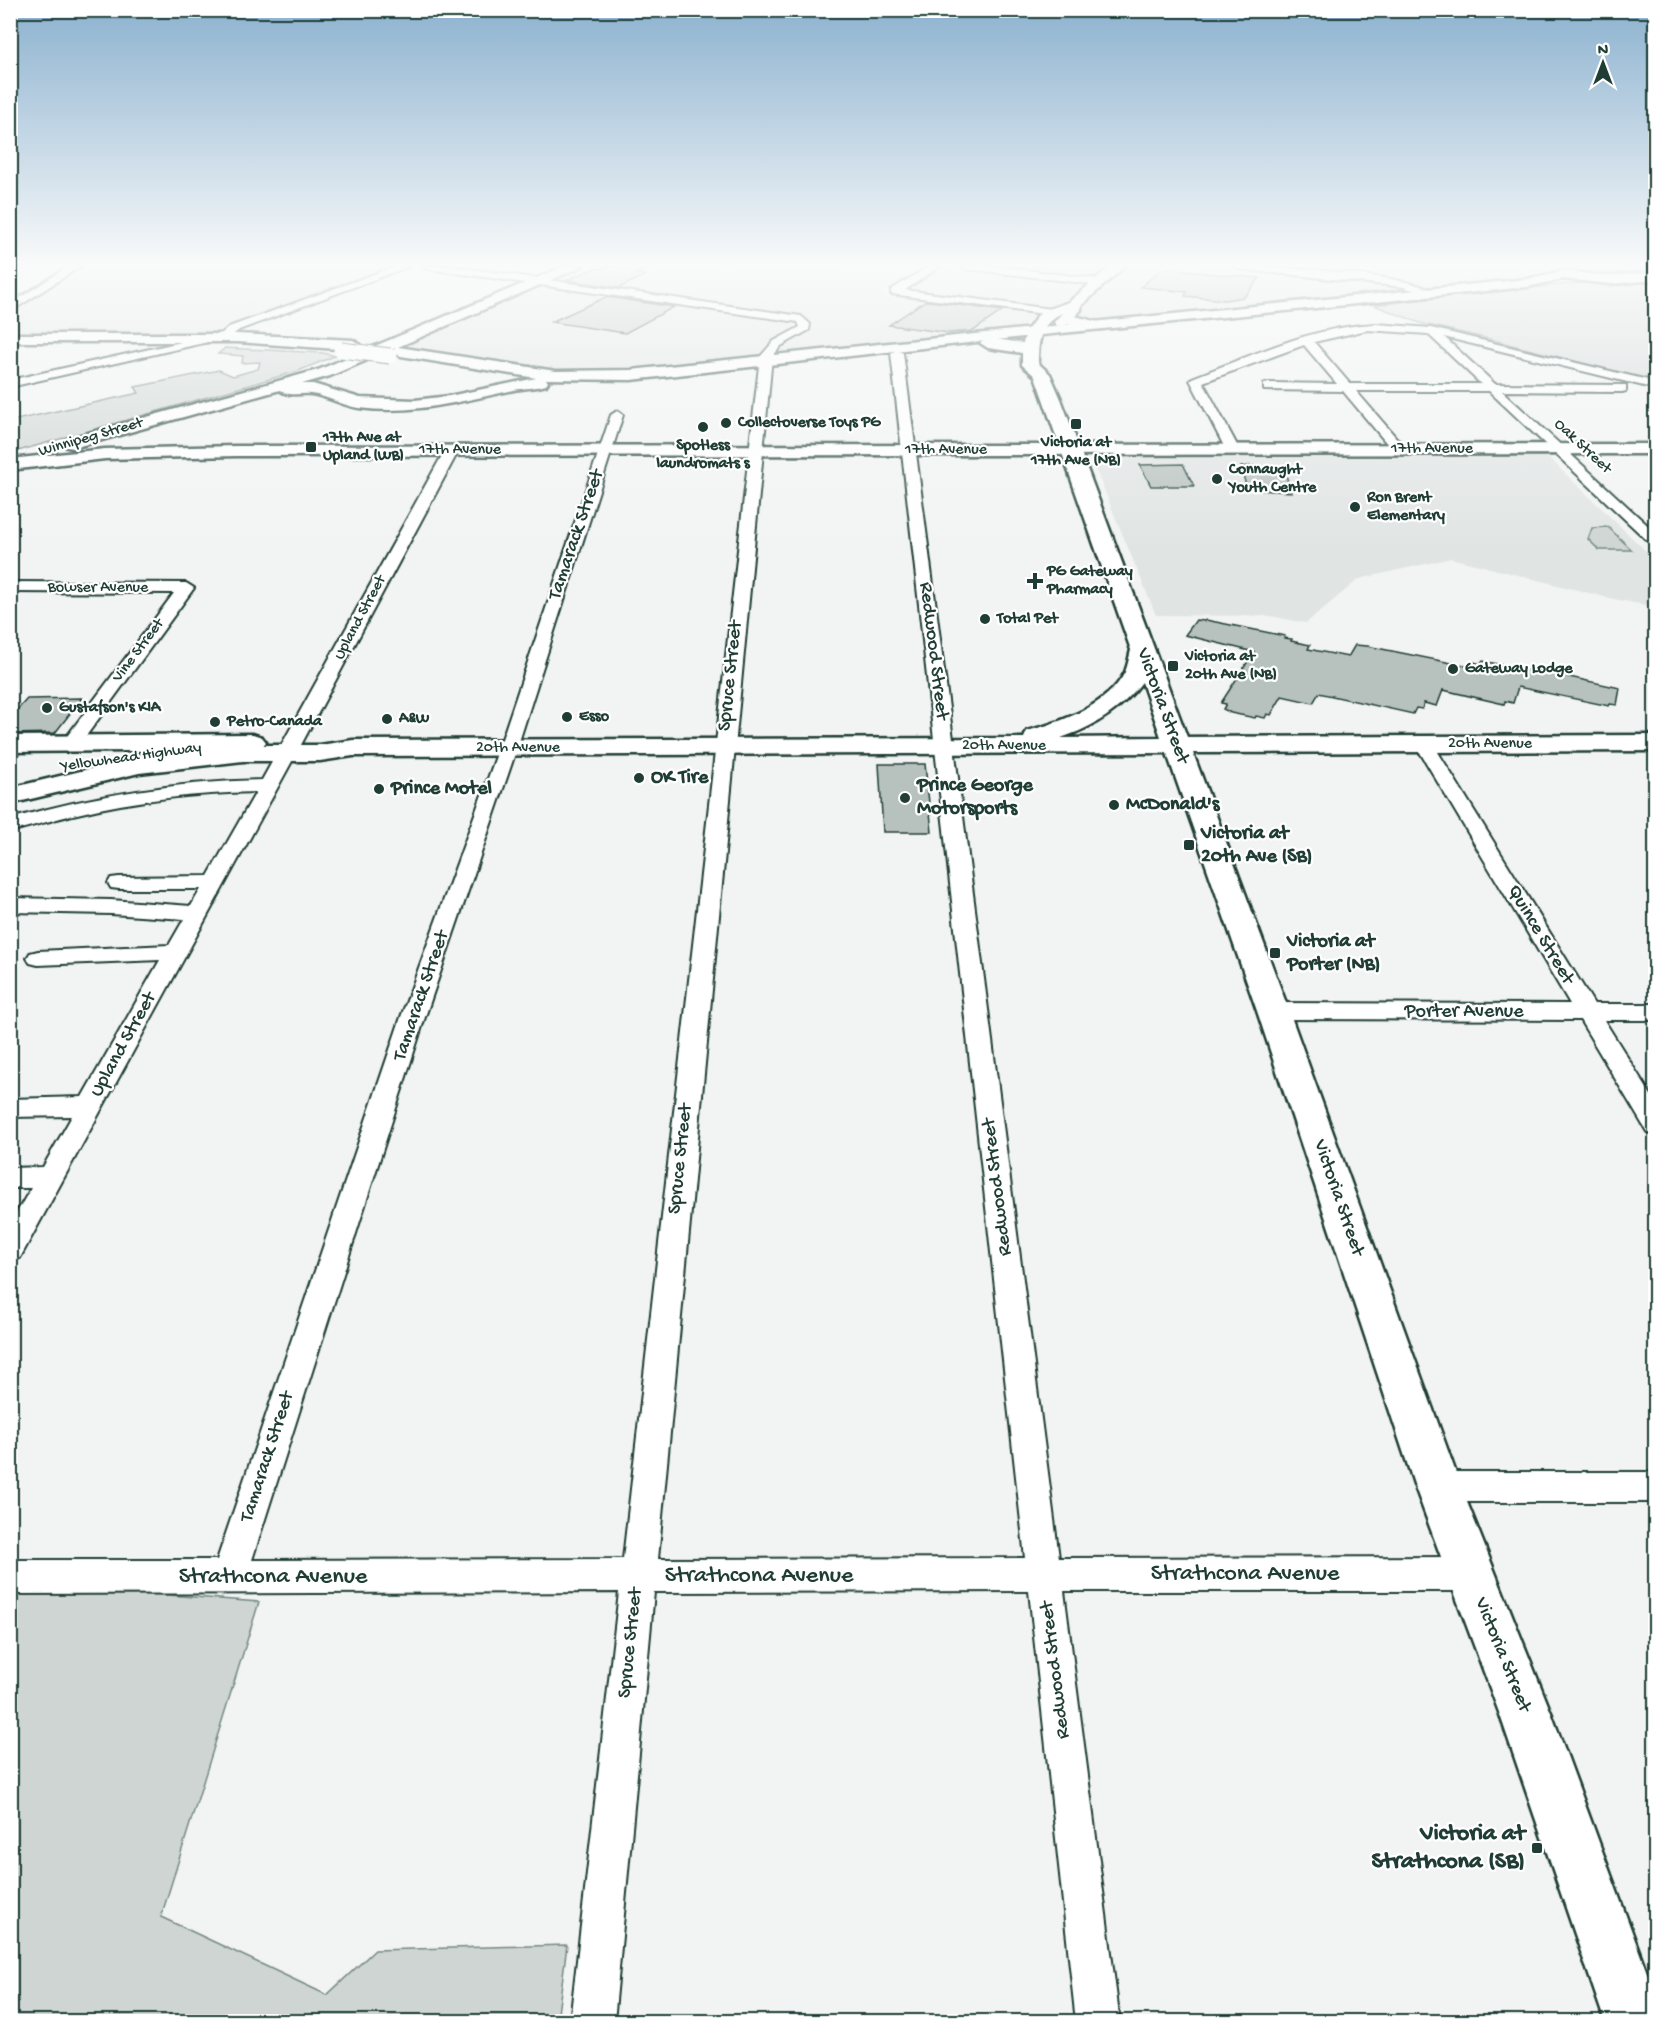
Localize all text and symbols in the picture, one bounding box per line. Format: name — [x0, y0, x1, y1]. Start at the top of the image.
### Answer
north arrow — [1573, 33, 1633, 93]
text: N — [1598, 42, 1609, 61]
street label: Winnipeg Street — [37, 414, 147, 462]
place label: Collectoverse Toys PG — [737, 414, 881, 433]
street label: Oak Street — [1549, 415, 1616, 480]
marker: Collectoverse Toys PG — [719, 416, 733, 430]
marker: Victoria at 17th Ave (NB) — [1069, 417, 1083, 431]
marker: Spotless laundromats s — [696, 420, 710, 434]
place label: 17th Ave at Upland (WB) — [322, 429, 404, 466]
place label: Victoria at 17th Ave (NB) — [1030, 434, 1121, 471]
place label: Spotless laundromats s — [655, 437, 751, 474]
marker: 17th Ave at Upland (WB) — [304, 440, 318, 454]
street label: 17th Avenue — [1390, 440, 1474, 459]
street label: 17th Avenue — [418, 441, 502, 460]
street label: 17th Avenue — [904, 441, 988, 460]
place label: Connaught Youth Centre — [1227, 461, 1317, 498]
street label: Tamarack Street — [544, 465, 611, 604]
marker: Connaught Youth Centre — [1210, 472, 1224, 486]
place label: Ron Brent Elementary — [1366, 489, 1445, 526]
marker: Ron Brent Elementary — [1348, 500, 1362, 514]
place label: PG Gateway Pharmacy — [1046, 563, 1133, 600]
street label: Upland Street — [331, 571, 392, 663]
marker: PG Gateway Pharmacy — [1028, 574, 1042, 588]
street label: Bowser Avenue — [47, 579, 149, 598]
street label: Redwood Street — [913, 581, 953, 723]
place label: Total Pet — [995, 610, 1059, 629]
marker: Total Pet — [978, 612, 992, 626]
street label: Vine Street — [108, 614, 170, 687]
street label: Spruce Street — [714, 618, 748, 732]
street label: Victoria Street — [1130, 644, 1194, 769]
place label: Victoria at 20th Ave (NB) — [1184, 648, 1277, 685]
marker: Victoria at 20th Ave (NB) — [1166, 659, 1180, 673]
place label: Gateway Lodge — [1465, 660, 1573, 679]
marker: Gateway Lodge — [1446, 662, 1460, 676]
place label: Gustafson's KIA — [59, 698, 162, 718]
marker: Gustafson's KIA — [40, 701, 54, 715]
place label: Esso — [579, 708, 610, 727]
place label: A&W — [398, 710, 430, 729]
marker: Esso — [560, 710, 574, 724]
marker: A&W — [380, 712, 394, 726]
place label: Petro-Canada — [226, 713, 323, 732]
marker: Petro-Canada — [208, 715, 222, 729]
street label: 20th Avenue — [1448, 735, 1533, 754]
street label: 20th Avenue — [962, 737, 1047, 756]
street label: Yellowhead Highway — [57, 739, 203, 778]
street label: 20th Avenue — [476, 739, 561, 758]
place label: OK Tire — [651, 767, 709, 790]
marker: OK Tire — [632, 771, 646, 785]
place label: Prince George Motorsports — [916, 775, 1034, 821]
place label: Prince Motel — [390, 778, 493, 801]
marker: Prince Motel — [372, 782, 386, 796]
marker: Prince George Motorsports — [898, 791, 912, 805]
place label: McDonald's — [1126, 794, 1221, 817]
marker: McDonald's — [1107, 798, 1121, 812]
place label: Victoria at 20th Ave (SB) — [1200, 823, 1312, 869]
marker: Victoria at 20th Ave (SB) — [1182, 838, 1196, 852]
street label: Quince Street — [1501, 881, 1580, 990]
street label: Tamarack Street — [389, 926, 456, 1065]
place label: Victoria at Porter (NB) — [1286, 931, 1380, 977]
marker: Victoria at Porter (NB) — [1268, 946, 1282, 960]
street label: Upland Street — [86, 987, 163, 1101]
street label: Porter Avenue — [1404, 1001, 1524, 1024]
street label: Spruce Street — [664, 1101, 698, 1215]
street label: Redwood Street — [978, 1115, 1018, 1257]
street label: Victoria Street — [1307, 1136, 1369, 1261]
street label: Tamarack Street — [236, 1387, 301, 1526]
street label: Strathcona Avenue — [1151, 1560, 1340, 1589]
street label: Strathcona Avenue — [665, 1562, 854, 1591]
street label: Strathcona Avenue — [179, 1563, 368, 1592]
street label: Spruce Street — [614, 1585, 648, 1699]
street label: Victoria Street — [1468, 1593, 1536, 1717]
street label: Redwood Street — [1036, 1598, 1076, 1740]
place label: Victoria at Strathcona (SB) — [1372, 1820, 1527, 1877]
marker: Victoria at Strathcona (SB) — [1530, 1841, 1544, 1855]

